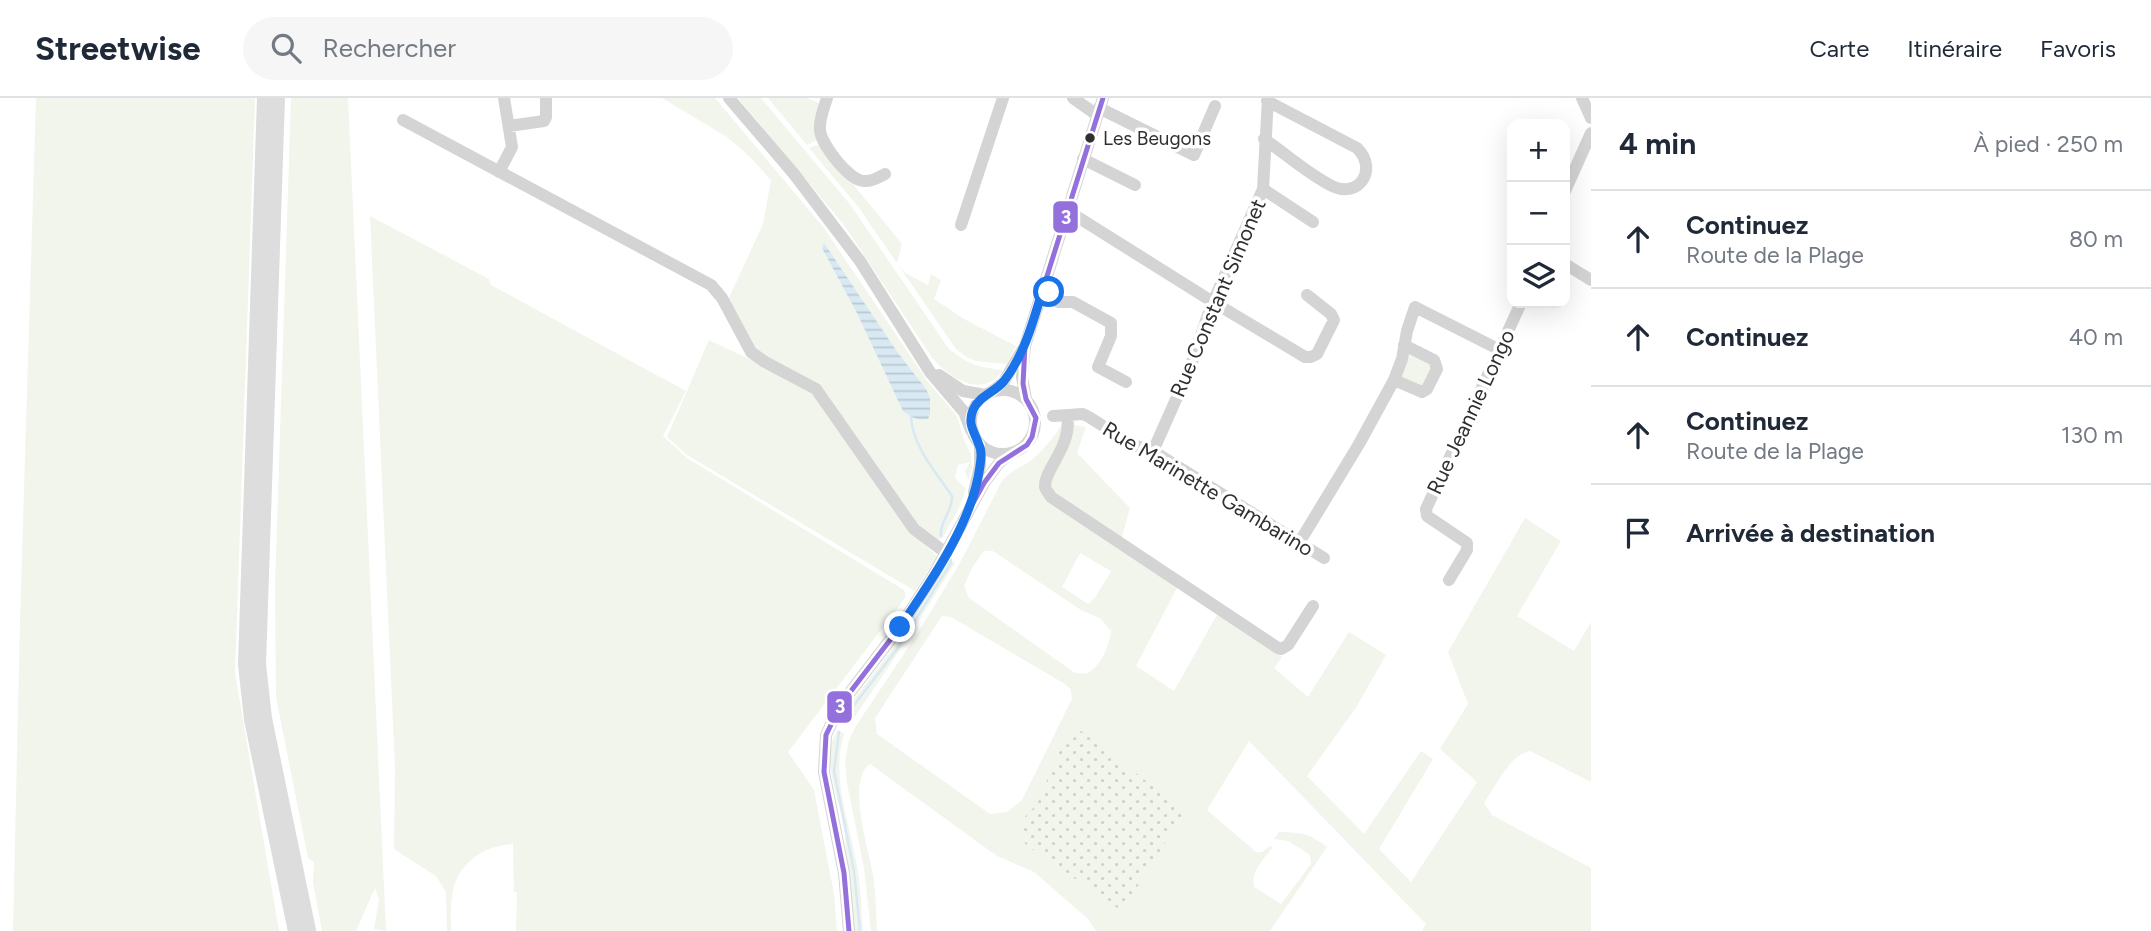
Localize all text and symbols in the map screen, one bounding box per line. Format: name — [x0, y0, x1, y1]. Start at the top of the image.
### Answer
search box — [243, 17, 733, 80]
text: Streetwise — [35, 29, 201, 68]
icon: search — [267, 29, 305, 67]
text: Rechercher — [323, 32, 456, 64]
text: Carte — [1809, 34, 1869, 63]
text: Itinéraire — [1907, 34, 2002, 63]
text: Favoris — [2040, 34, 2116, 63]
map controls — [1507, 119, 1570, 308]
button: + — [1507, 119, 1570, 182]
text: 4 min — [1619, 125, 1696, 162]
place label: Les Beugons — [1103, 127, 1211, 150]
text: À pied · 250 m — [1974, 130, 2123, 158]
marker: Les Beugons — [1083, 131, 1097, 145]
button: − — [1507, 182, 1570, 245]
street label: Rue Constant Simonet — [1164, 195, 1271, 401]
line badge: 3 — [1052, 200, 1079, 234]
text: 3 — [1061, 206, 1071, 229]
text: Continuez — [1686, 209, 1808, 241]
icon: ahead — [1619, 220, 1657, 258]
text: 80 m — [2069, 225, 2123, 253]
text: Route de la Plage — [1686, 241, 1864, 269]
button: layers — [1507, 245, 1570, 308]
route start — [1033, 276, 1064, 307]
icon: ahead — [1619, 318, 1657, 356]
text: Continuez — [1686, 321, 1808, 353]
text: 40 m — [2069, 323, 2123, 351]
street label: Rue Jeannie Longo — [1421, 325, 1520, 498]
text: Continuez — [1686, 405, 1808, 437]
street label: Rue Marinette Gambarino — [1099, 416, 1318, 561]
icon: ahead — [1619, 416, 1657, 454]
text: 130 m — [2061, 421, 2123, 449]
text: Route de la Plage — [1686, 437, 1864, 465]
icon: arrive — [1619, 514, 1657, 552]
text: Arrivée à destination — [1686, 517, 1935, 549]
route end — [884, 611, 915, 642]
line badge: 3 — [826, 690, 853, 724]
text: 3 — [835, 695, 845, 718]

